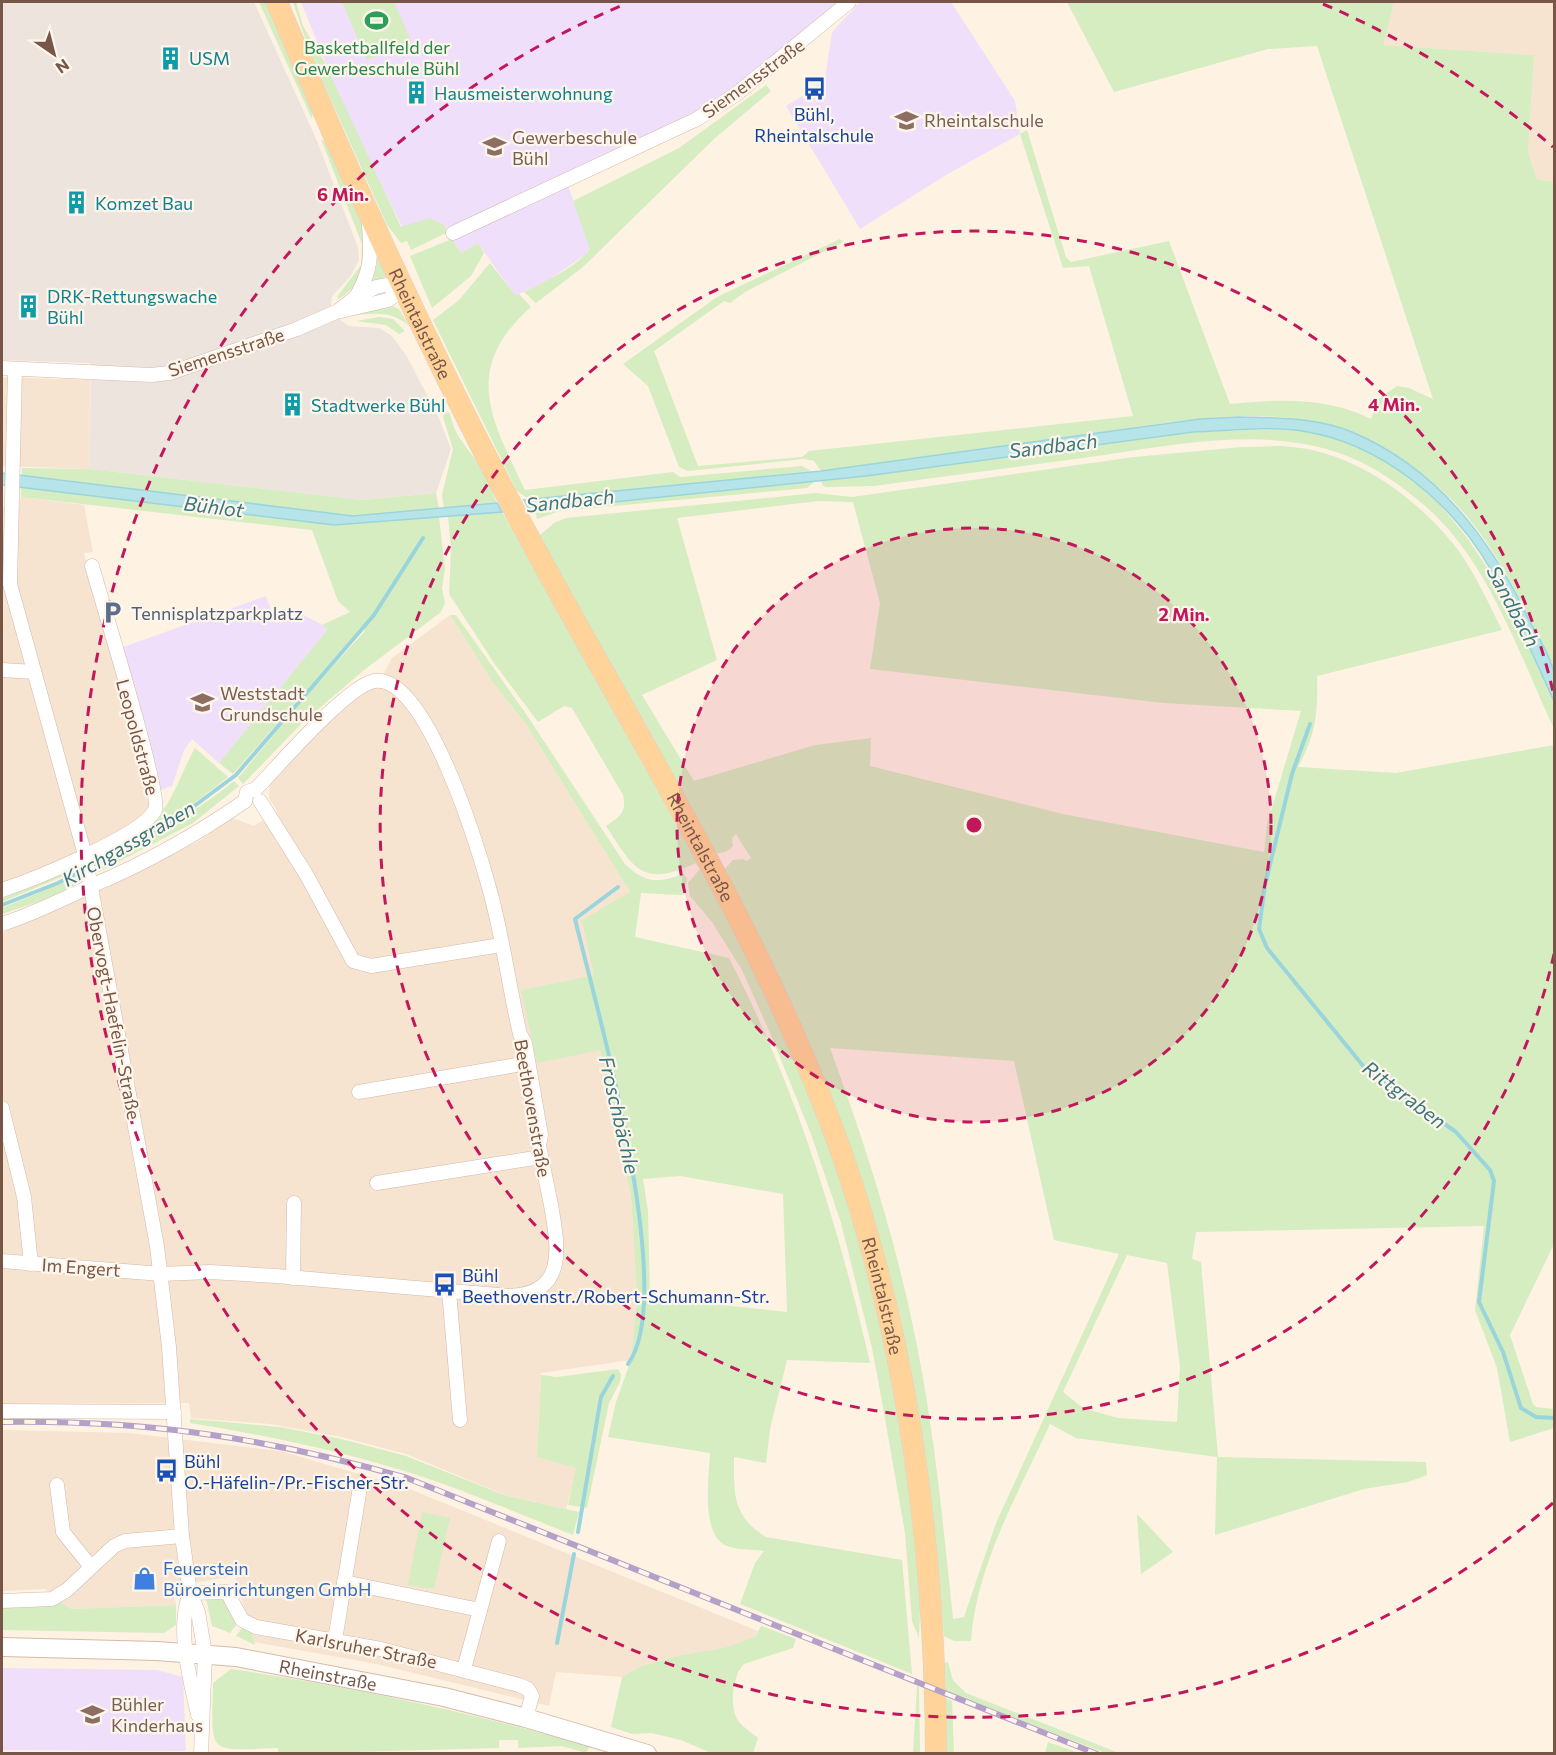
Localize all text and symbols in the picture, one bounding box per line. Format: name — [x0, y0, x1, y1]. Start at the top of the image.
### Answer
sports icon: Basketballfeld der Gewerbeschule Bühl — [364, 8, 390, 34]
north arrow — [24, 24, 84, 84]
street label: Siemensstraße — [698, 34, 808, 122]
place label: Basketballfeld der Gewerbeschule Bühl — [295, 36, 459, 79]
building icon: USM — [158, 45, 184, 71]
place label: USM — [189, 47, 230, 69]
text: N — [53, 55, 73, 78]
bus stop icon: Bühl, Rheintalschule — [801, 75, 827, 101]
building icon: Hausmeisterwohnung — [403, 80, 429, 106]
place label: Hausmeisterwohnung — [434, 82, 613, 104]
place label: Bühl, Rheintalschule — [754, 103, 874, 146]
school or university icon: Rheintalschule — [893, 107, 919, 133]
place label: Rheintalschule — [924, 109, 1044, 131]
place label: Gewerbeschule Bühl — [512, 126, 637, 169]
school or university icon: Gewerbeschule Bühl — [481, 134, 507, 160]
text: 6 Min. — [317, 183, 369, 205]
building icon: Komzet Bau — [64, 190, 90, 216]
place label: Komzet Bau — [95, 192, 193, 214]
street label: Rheintalstraße — [384, 264, 456, 383]
place label: DRK-Rettungswache Bühl — [47, 285, 217, 328]
building icon: DRK-Rettungswache Bühl — [16, 293, 42, 319]
street label: Siemensstraße — [165, 323, 287, 381]
building icon: Stadtwerke Bühl — [280, 392, 306, 418]
text: 4 Min. — [1368, 393, 1420, 415]
place label: Stadtwerke Bühl — [311, 394, 446, 416]
water label: Sandbach — [1007, 428, 1099, 462]
water label: Sandbach — [525, 483, 615, 517]
water label: Bühlot — [183, 490, 246, 522]
water label: Sandbach — [1483, 561, 1545, 651]
parking icon: Tennisplatzparkplatz — [100, 600, 126, 626]
place label: Tennisplatzparkplatz — [131, 602, 303, 624]
text: 2 Min. — [1158, 603, 1210, 625]
street label: Leopoldstraße — [112, 677, 164, 797]
place label: Weststadt Grundschule — [220, 682, 323, 725]
school or university icon: Weststadt Grundschule — [189, 690, 215, 716]
street label: Rheintalstraße — [662, 789, 739, 905]
water label: Kirchgassgraben — [57, 795, 199, 891]
centre of rings — [964, 815, 984, 835]
street label: Obervogt-Haefelin-Straße — [83, 905, 145, 1121]
street label: Beethovenstraße — [510, 1037, 556, 1179]
water label: Froschbächle — [595, 1054, 645, 1177]
water label: Rittgraben — [1359, 1055, 1451, 1133]
street label: Rheintalstraße — [858, 1234, 908, 1357]
street label: Im Engert — [41, 1253, 121, 1281]
place label: Bühl Beethovenstr./Robert-Schumann-Str. — [462, 1264, 769, 1307]
bus stop icon: Bühl Beethovenstr./Robert-Schumann-Str. — [431, 1272, 457, 1298]
place label: Bühl O.-Häfelin-/Pr.-Fischer-Str. — [184, 1450, 409, 1493]
bus stop icon: Bühl O.-Häfelin-/Pr.-Fischer-Str. — [153, 1458, 179, 1484]
place label: Feuerstein Büroeinrichtungen GmbH — [163, 1557, 371, 1600]
shop icon: Feuerstein Büroeinrichtungen GmbH — [132, 1565, 158, 1591]
street label: Karlsruher Straße — [293, 1623, 439, 1673]
street label: Rheinstraße — [277, 1655, 379, 1695]
place label: Bühler Kinderhaus — [111, 1693, 203, 1736]
school or university icon: Bühler Kinderhaus — [80, 1701, 106, 1727]

